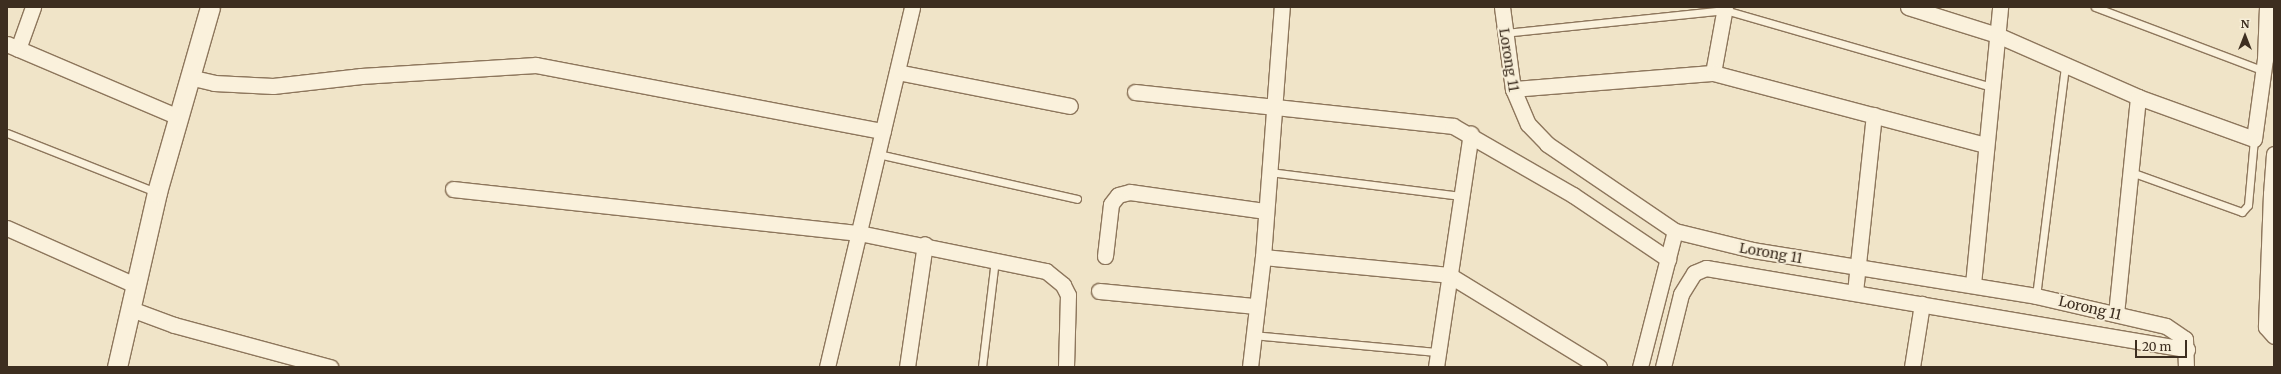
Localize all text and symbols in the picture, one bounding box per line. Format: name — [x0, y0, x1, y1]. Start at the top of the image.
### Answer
north arrow — [2225, 16, 2265, 56]
text: N — [2241, 17, 2249, 31]
street label: Lorong 11 — [1496, 27, 1522, 93]
street label: Lorong 11 — [1738, 239, 1804, 267]
street label: Lorong 11 — [2057, 293, 2123, 323]
scale bar — [2137, 332, 2189, 358]
text: 20 m — [2142, 339, 2171, 354]

